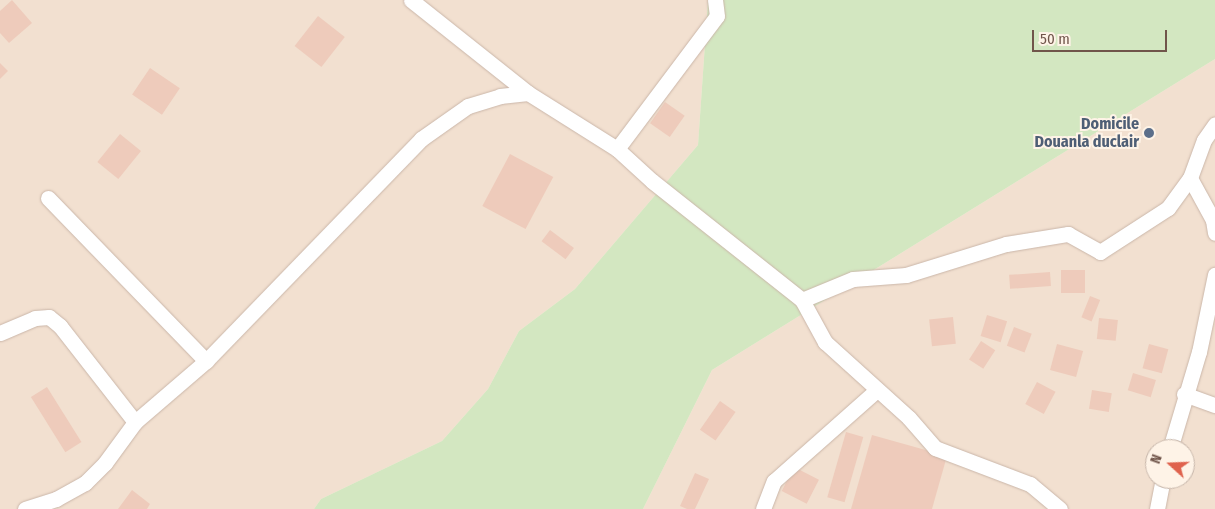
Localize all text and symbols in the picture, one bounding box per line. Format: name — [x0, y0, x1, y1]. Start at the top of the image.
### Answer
scale bar — [1035, 20, 1170, 52]
text: 50 m — [1040, 30, 1070, 48]
place label: Domicile Douanla duclair — [1034, 114, 1139, 152]
marker: Domicile Douanla duclair — [1143, 127, 1155, 139]
north arrow — [1145, 439, 1195, 489]
text: N — [1147, 452, 1166, 466]

